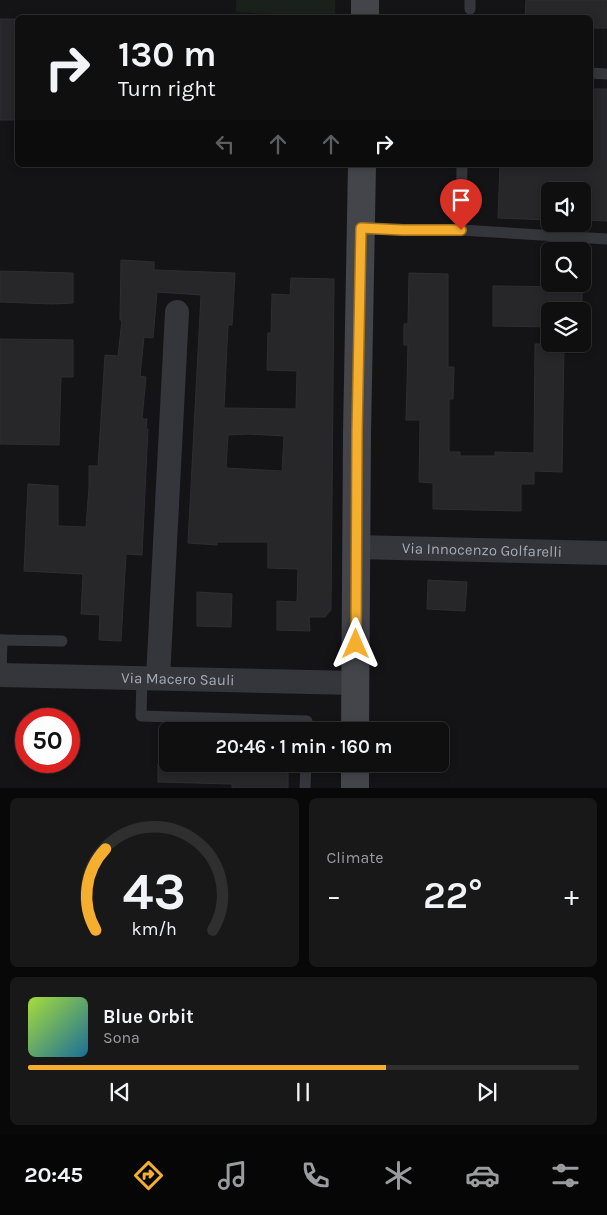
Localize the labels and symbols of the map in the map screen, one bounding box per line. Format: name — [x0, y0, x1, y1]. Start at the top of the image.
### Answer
pin — [440, 179, 482, 230]
street label: Via Innocenzo Golfarelli — [402, 539, 562, 561]
position arrow — [329, 617, 381, 669]
street label: Via Macero Sauli — [121, 669, 235, 689]
speed limit sign: 50 — [15, 708, 80, 773]

